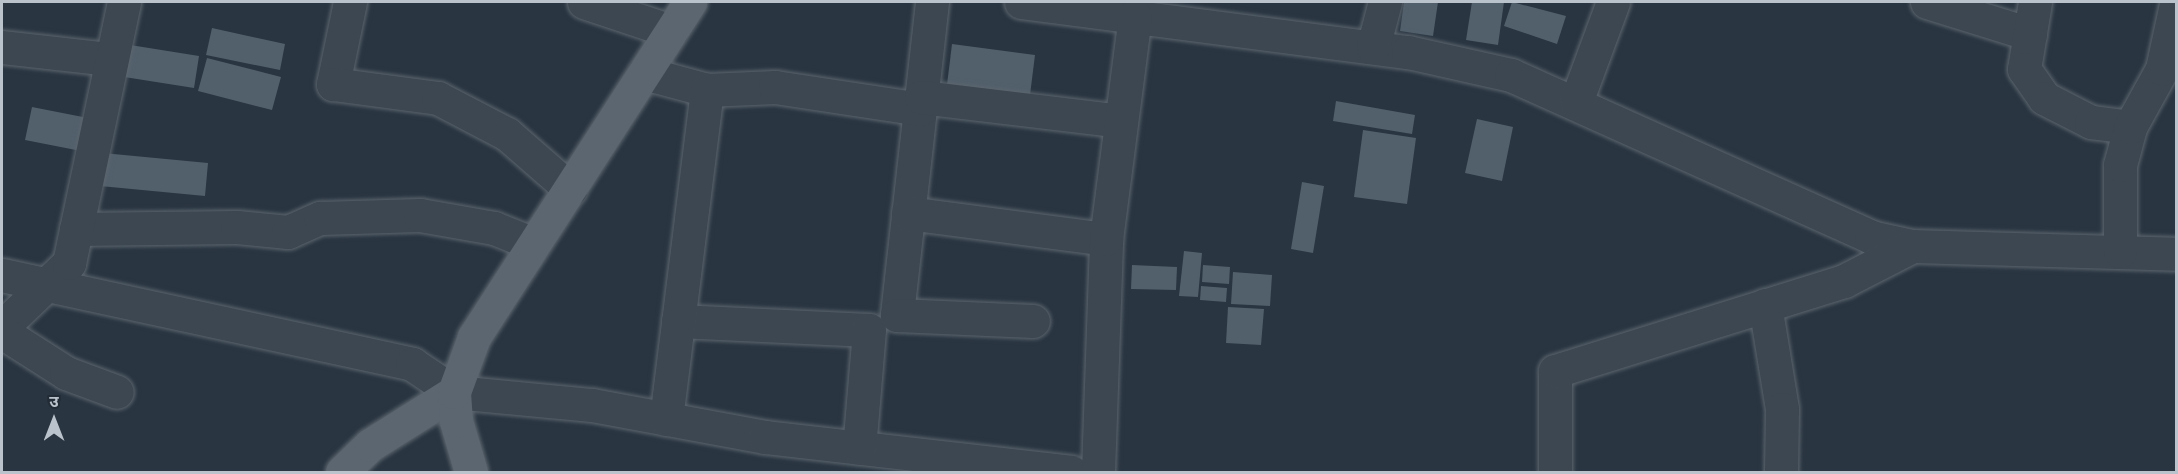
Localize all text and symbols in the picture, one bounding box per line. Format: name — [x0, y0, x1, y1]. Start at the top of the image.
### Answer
north arrow — [24, 390, 84, 450]
text: उ — [49, 393, 59, 410]

